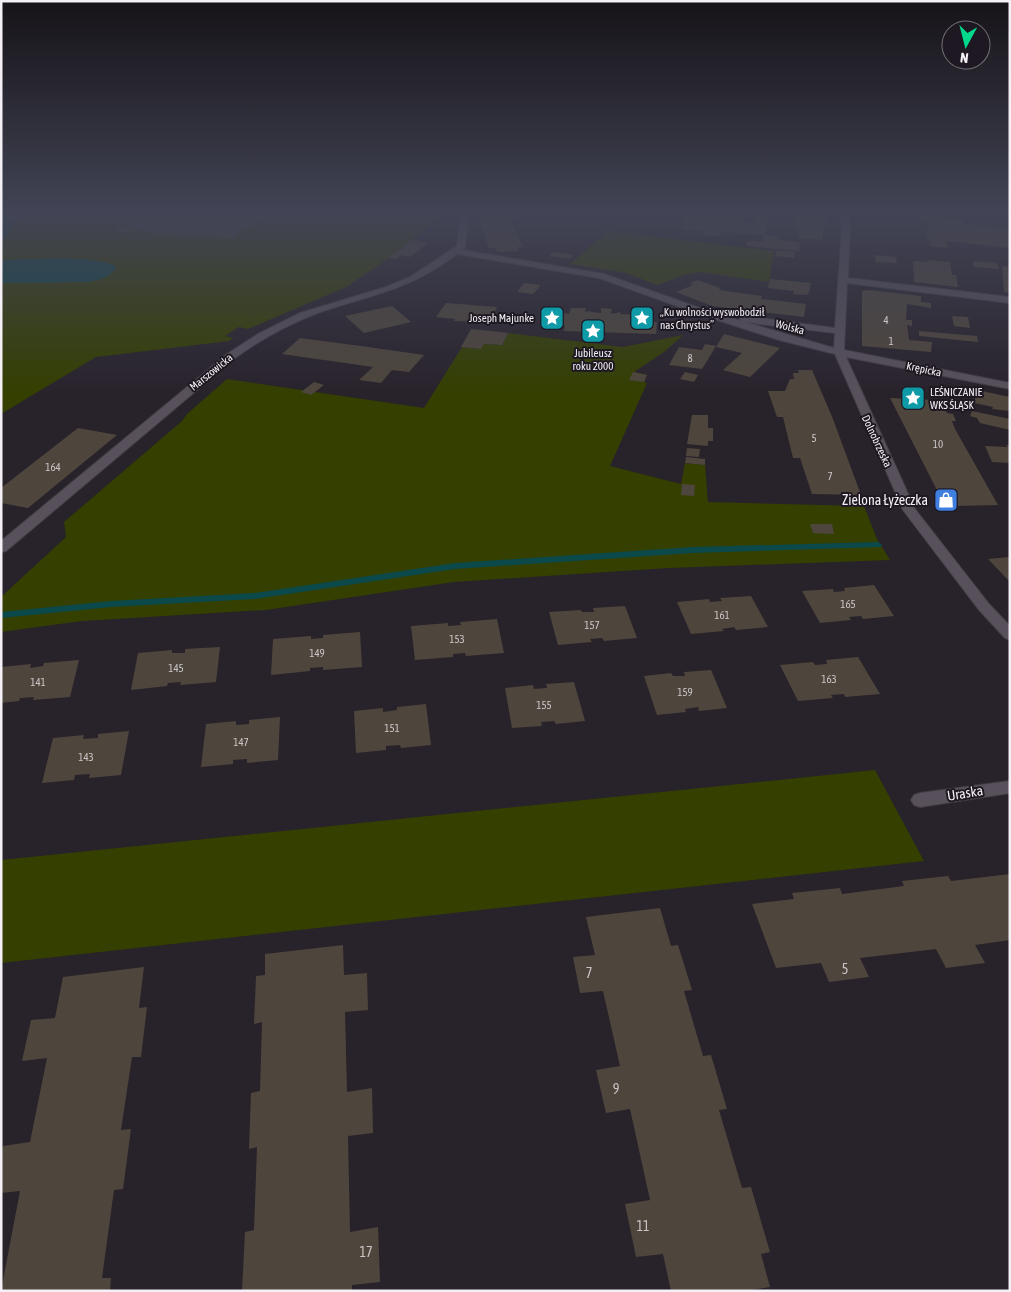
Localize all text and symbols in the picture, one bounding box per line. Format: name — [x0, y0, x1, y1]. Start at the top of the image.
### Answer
north arrow — [941, 20, 991, 70]
text: N — [959, 49, 969, 66]
place icon: Joseph Majunke — [539, 305, 565, 331]
place icon: „Ku wolności wyswobodził nas Chrystus” — [629, 305, 655, 331]
place label: „Ku wolności wyswobodził nas Chrystus” — [660, 306, 765, 331]
place label: Joseph Majunke — [469, 312, 534, 324]
house number: 4 — [883, 314, 889, 326]
street label: Wolska — [774, 317, 806, 337]
place icon: Jubileusz roku 2000 — [580, 318, 606, 344]
house number: 1 — [888, 335, 894, 347]
place label: Jubileusz roku 2000 — [573, 347, 613, 372]
street label: Marszowicka — [187, 351, 235, 393]
house number: 8 — [687, 352, 693, 364]
street label: Krępicka — [905, 359, 943, 379]
place icon: LEŚNICZANIE WKS ŚLĄSK — [900, 385, 926, 411]
place label: LEŚNICZANIE WKS ŚLĄSK — [930, 386, 982, 411]
street label: Dolnobrzeska — [860, 413, 894, 469]
house number: 5 — [811, 432, 817, 444]
house number: 10 — [933, 438, 943, 450]
house number: 164 — [45, 461, 61, 473]
house number: 7 — [827, 470, 833, 482]
shop icon: Zielona Łyżeczka — [933, 487, 959, 513]
place label: Zielona Łyżeczka — [842, 492, 928, 508]
house number: 165 — [840, 598, 856, 610]
house number: 161 — [714, 609, 730, 621]
house number: 157 — [584, 619, 600, 631]
house number: 153 — [449, 633, 465, 645]
house number: 149 — [309, 647, 325, 659]
house number: 145 — [168, 662, 184, 674]
house number: 163 — [821, 673, 837, 685]
house number: 141 — [30, 676, 46, 688]
house number: 159 — [677, 686, 693, 698]
house number: 155 — [536, 699, 552, 711]
house number: 151 — [384, 722, 400, 734]
house number: 147 — [233, 736, 249, 748]
house number: 143 — [78, 751, 94, 763]
street label: Uraska — [946, 782, 984, 804]
house number: 5 — [842, 961, 848, 977]
house number: 7 — [586, 965, 592, 981]
house number: 9 — [613, 1081, 619, 1097]
house number: 11 — [636, 1218, 650, 1234]
house number: 17 — [359, 1244, 373, 1260]

